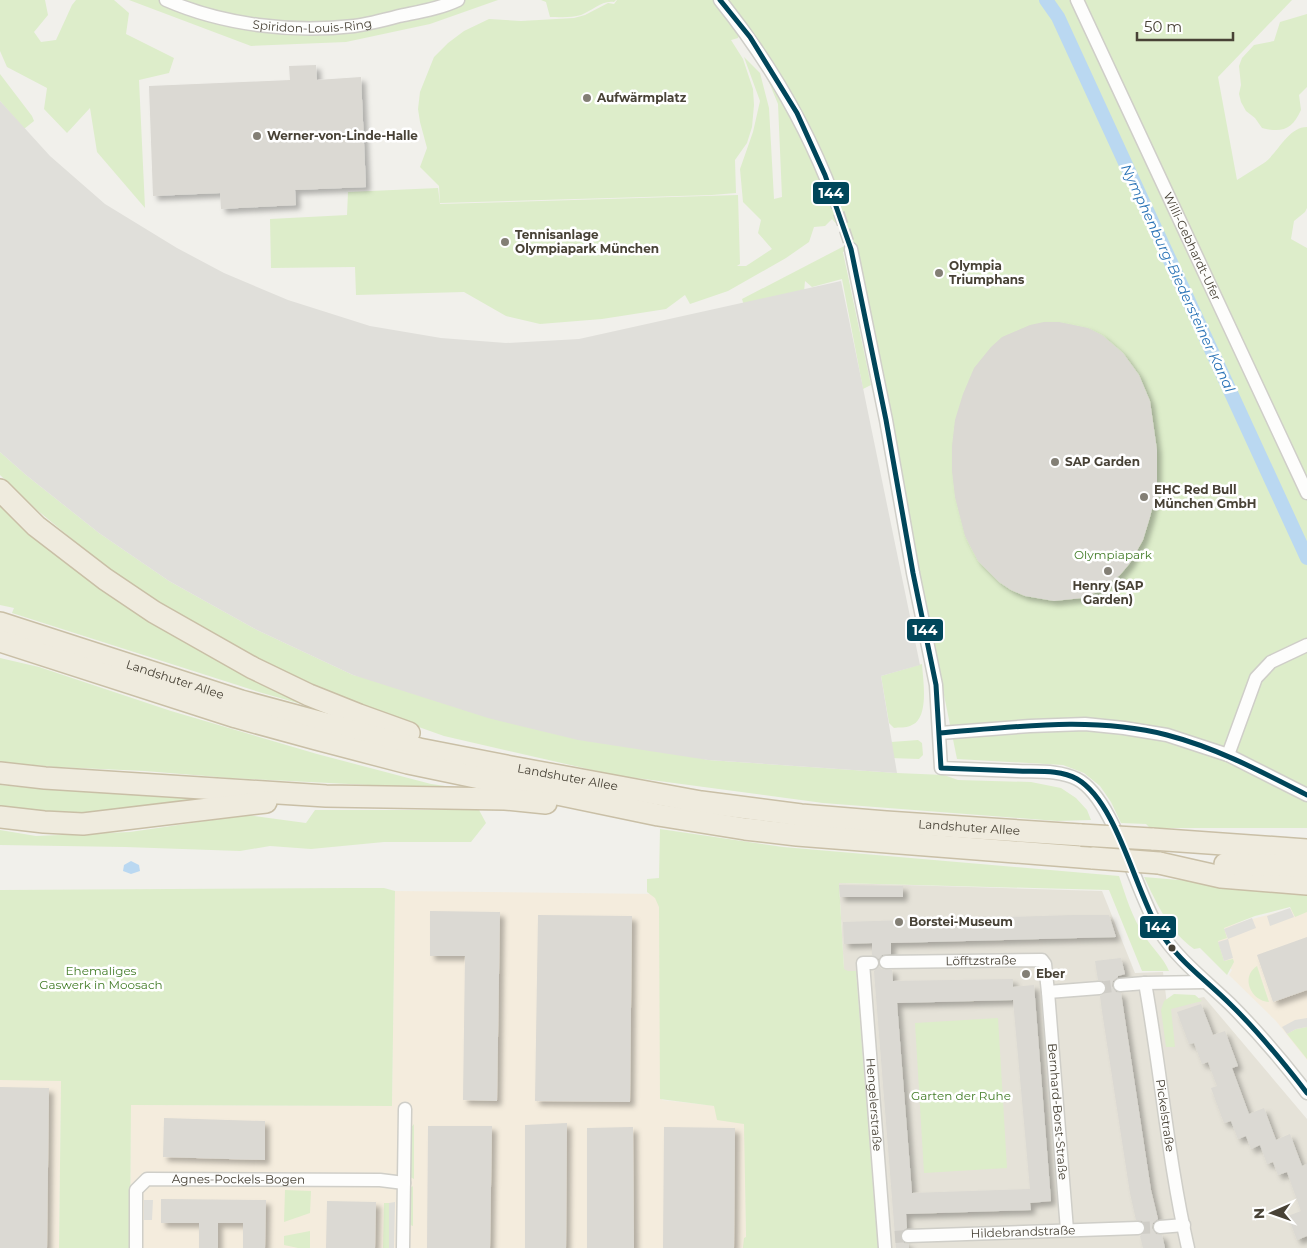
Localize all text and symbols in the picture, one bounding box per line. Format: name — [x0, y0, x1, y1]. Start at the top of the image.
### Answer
scale bar — [1137, 10, 1233, 42]
street label: Spiridon-Louis-Ring — [252, 15, 373, 35]
text: 50 m — [1144, 17, 1182, 36]
place label: Aufwärmplatz — [596, 90, 687, 105]
marker: Aufwärmplatz — [581, 92, 593, 104]
place label: Werner-von-Linde-Halle — [267, 128, 418, 143]
marker: Werner-von-Linde-Halle — [251, 130, 263, 142]
water label: Nymphenburg-Biedersteiner Kanal — [1117, 161, 1239, 395]
line badge: 144 — [812, 181, 850, 205]
text: 144 — [819, 184, 844, 202]
street label: Willi-Gebhardt-Ufer — [1161, 190, 1224, 303]
place label: Tennisanlage Olympiapark München — [515, 227, 659, 256]
marker: Tennisanlage Olympiapark München — [499, 236, 511, 248]
place label: Olympia Triumphans — [949, 258, 1025, 287]
marker: Olympia Triumphans — [933, 267, 945, 279]
place label: SAP Garden — [1065, 454, 1140, 469]
marker: SAP Garden — [1049, 456, 1061, 468]
place label: EHC Red Bull München GmbH — [1154, 482, 1257, 511]
marker: EHC Red Bull München GmbH — [1138, 491, 1150, 503]
park label: Olympiapark — [1074, 547, 1153, 562]
marker: Henry (SAP Garden) — [1102, 565, 1114, 577]
place label: Henry (SAP Garden) — [1072, 578, 1144, 607]
line badge: 144 — [906, 618, 944, 642]
text: 144 — [913, 621, 938, 639]
street label: Landshuter Allee — [124, 656, 226, 702]
street label: Landshuter Allee — [516, 760, 619, 794]
street label: Landshuter Allee — [918, 816, 1020, 838]
place label: Borstei-Museum — [909, 914, 1013, 929]
line badge: 144 — [1139, 915, 1177, 939]
marker: Borstei-Museum — [893, 916, 905, 928]
text: 144 — [1146, 918, 1171, 936]
unlabelled marker — [1167, 943, 1177, 953]
street label: Löfftzstraße — [945, 952, 1017, 968]
park label: Ehemaliges Gaswerk in Moosach — [39, 963, 163, 992]
place label: Eber — [1036, 966, 1065, 981]
marker: Eber — [1020, 968, 1032, 980]
street label: Bernhard-Borst-Straße — [1045, 1042, 1071, 1180]
street label: Hengelerstraße — [863, 1057, 885, 1152]
street label: Pickelstraße — [1153, 1078, 1178, 1153]
park label: Garten der Ruhe — [911, 1088, 1011, 1103]
street label: Agnes-Pockels-Bogen — [172, 1171, 305, 1187]
north arrow — [1247, 1188, 1297, 1238]
text: N — [1250, 1207, 1268, 1219]
street label: Hildebrandstraße — [970, 1222, 1076, 1241]

